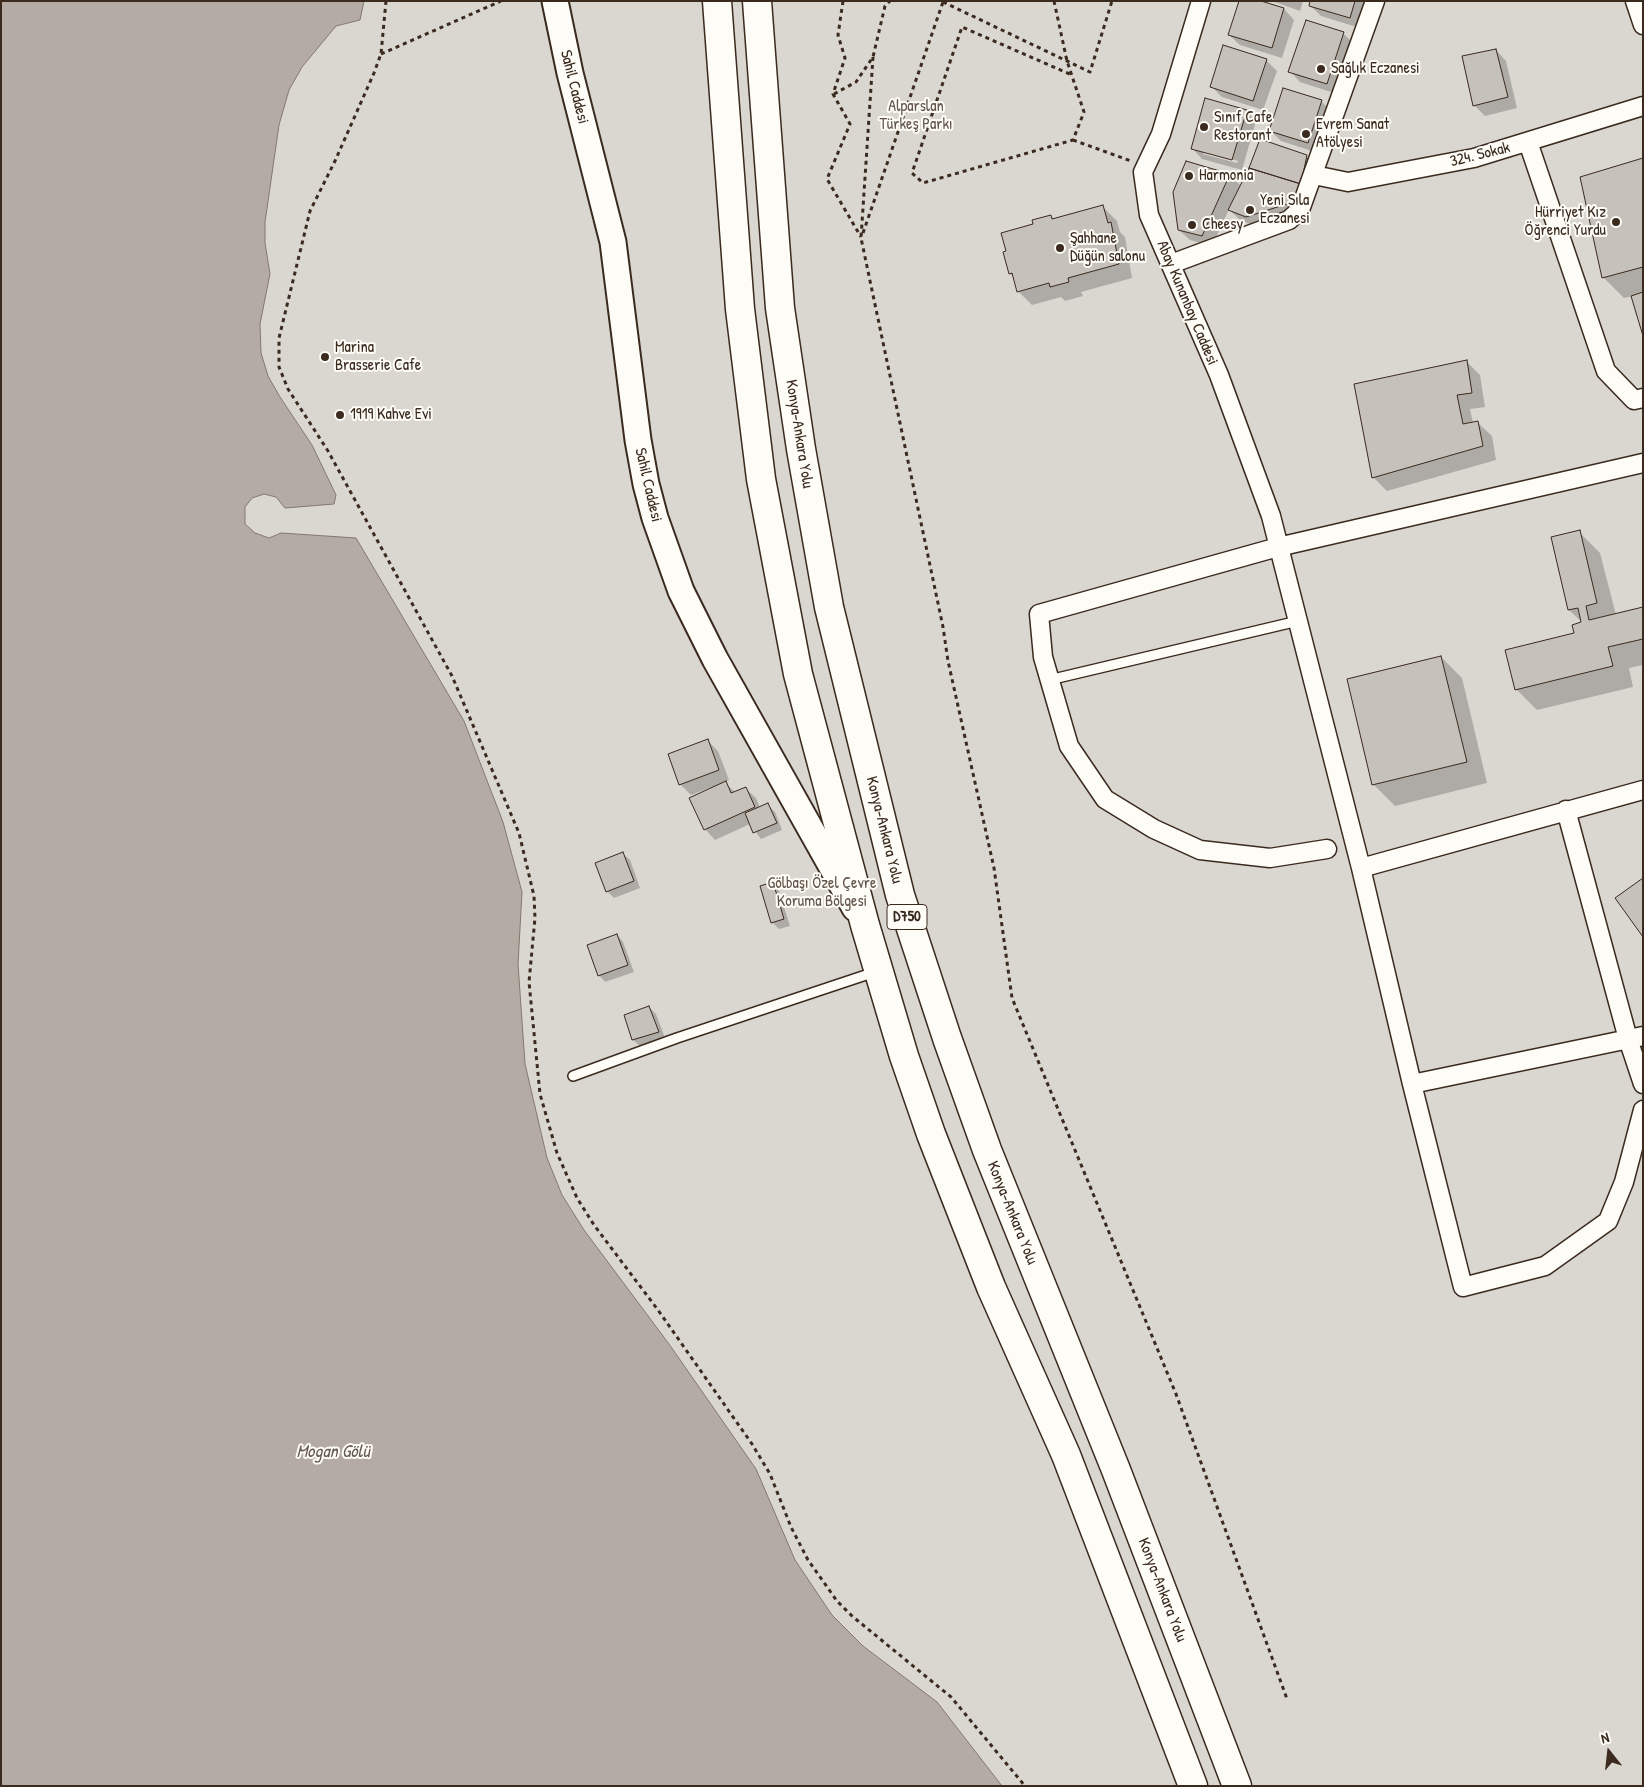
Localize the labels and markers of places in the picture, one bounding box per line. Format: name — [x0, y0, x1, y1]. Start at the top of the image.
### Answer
place label: Sağlık Eczanesi — [1331, 59, 1420, 79]
marker: Sağlık Eczanesi — [1315, 63, 1327, 75]
place label: Sınıf Cafe Restorant — [1214, 108, 1272, 146]
place label: Evrem Sanat Atölyesi — [1316, 115, 1389, 153]
marker: Sınıf Cafe Restorant — [1198, 121, 1210, 133]
marker: Evrem Sanat Atölyesi — [1300, 128, 1312, 140]
place label: Harmonia — [1199, 166, 1253, 186]
marker: Harmonia — [1183, 170, 1195, 182]
place label: Yeni Sıla Eczanesi — [1260, 191, 1310, 229]
place label: Hürriyet Kız Öğrenci Yurdu — [1524, 203, 1606, 241]
marker: Yeni Sıla Eczanesi — [1244, 204, 1256, 216]
place label: Cheesy — [1202, 215, 1243, 235]
marker: Hürriyet Kız Öğrenci Yurdu — [1610, 216, 1622, 228]
marker: Cheesy — [1186, 219, 1198, 231]
place label: Şahhane Düğün salonu — [1070, 229, 1145, 267]
marker: Şahhane Düğün salonu — [1054, 242, 1066, 254]
place label: Marina Brasserie Cafe — [335, 338, 421, 376]
marker: Marina Brasserie Cafe — [319, 351, 331, 363]
place label: 1919 Kahve Evi — [350, 405, 432, 425]
marker: 1919 Kahve Evi — [334, 409, 346, 421]

